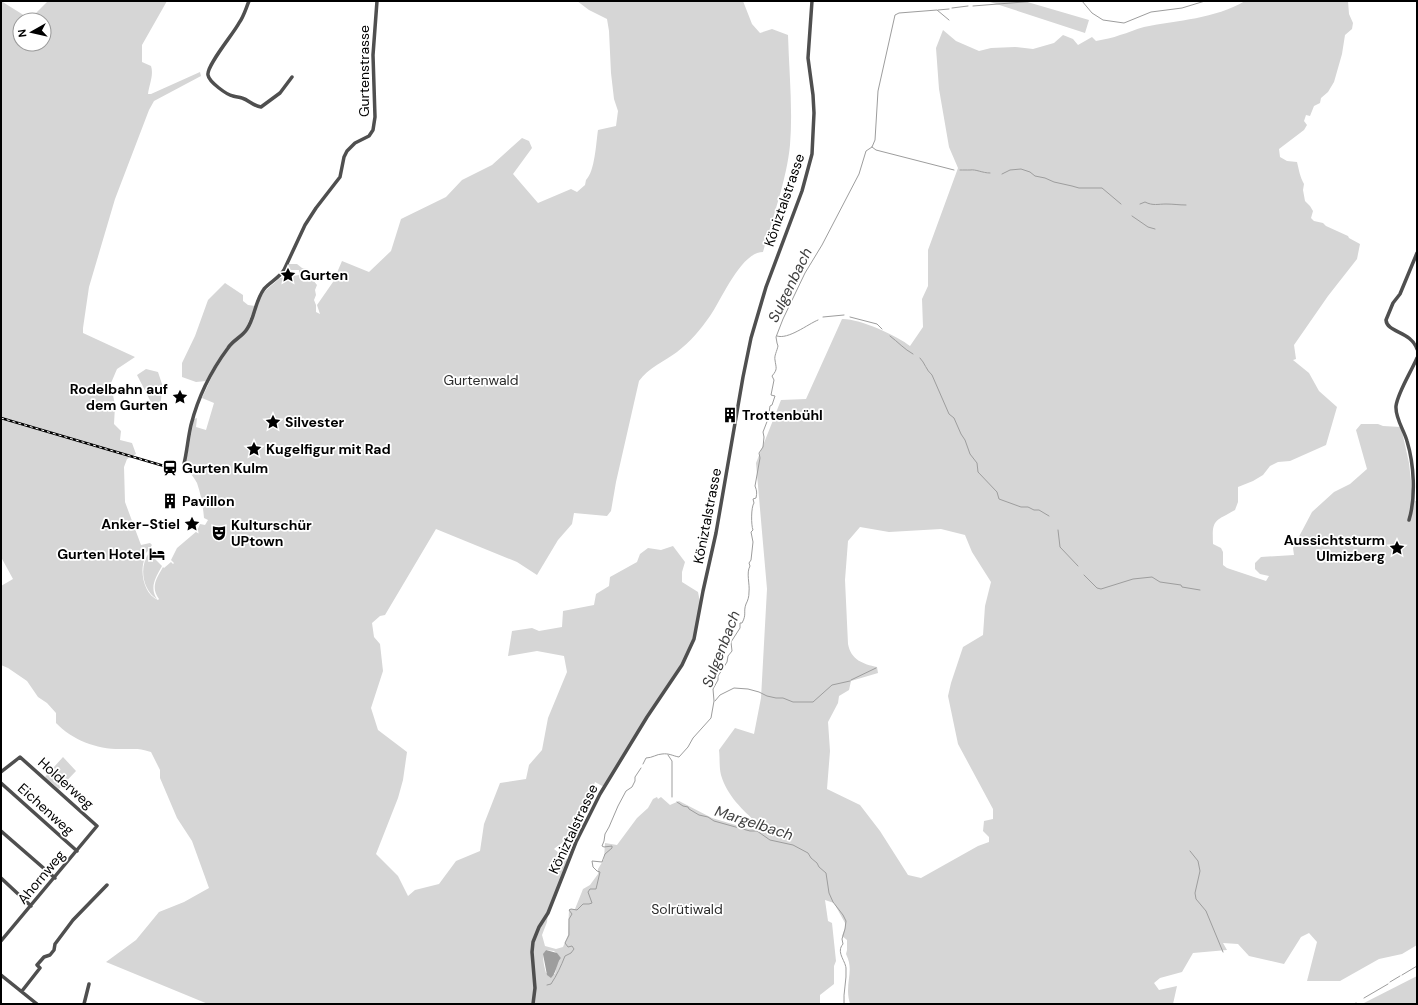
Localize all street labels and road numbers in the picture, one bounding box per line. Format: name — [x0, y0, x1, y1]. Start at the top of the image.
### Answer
street label: Gurtenstrasse — [355, 25, 373, 117]
street label: Köniztalstrasse — [760, 151, 808, 249]
street label: Köniztalstrasse — [689, 467, 725, 565]
street label: Holderweg — [34, 753, 98, 813]
street label: Eichenweg — [14, 779, 78, 839]
street label: Köniztalstrasse — [544, 781, 602, 877]
street label: Ahornweg — [13, 846, 69, 908]

